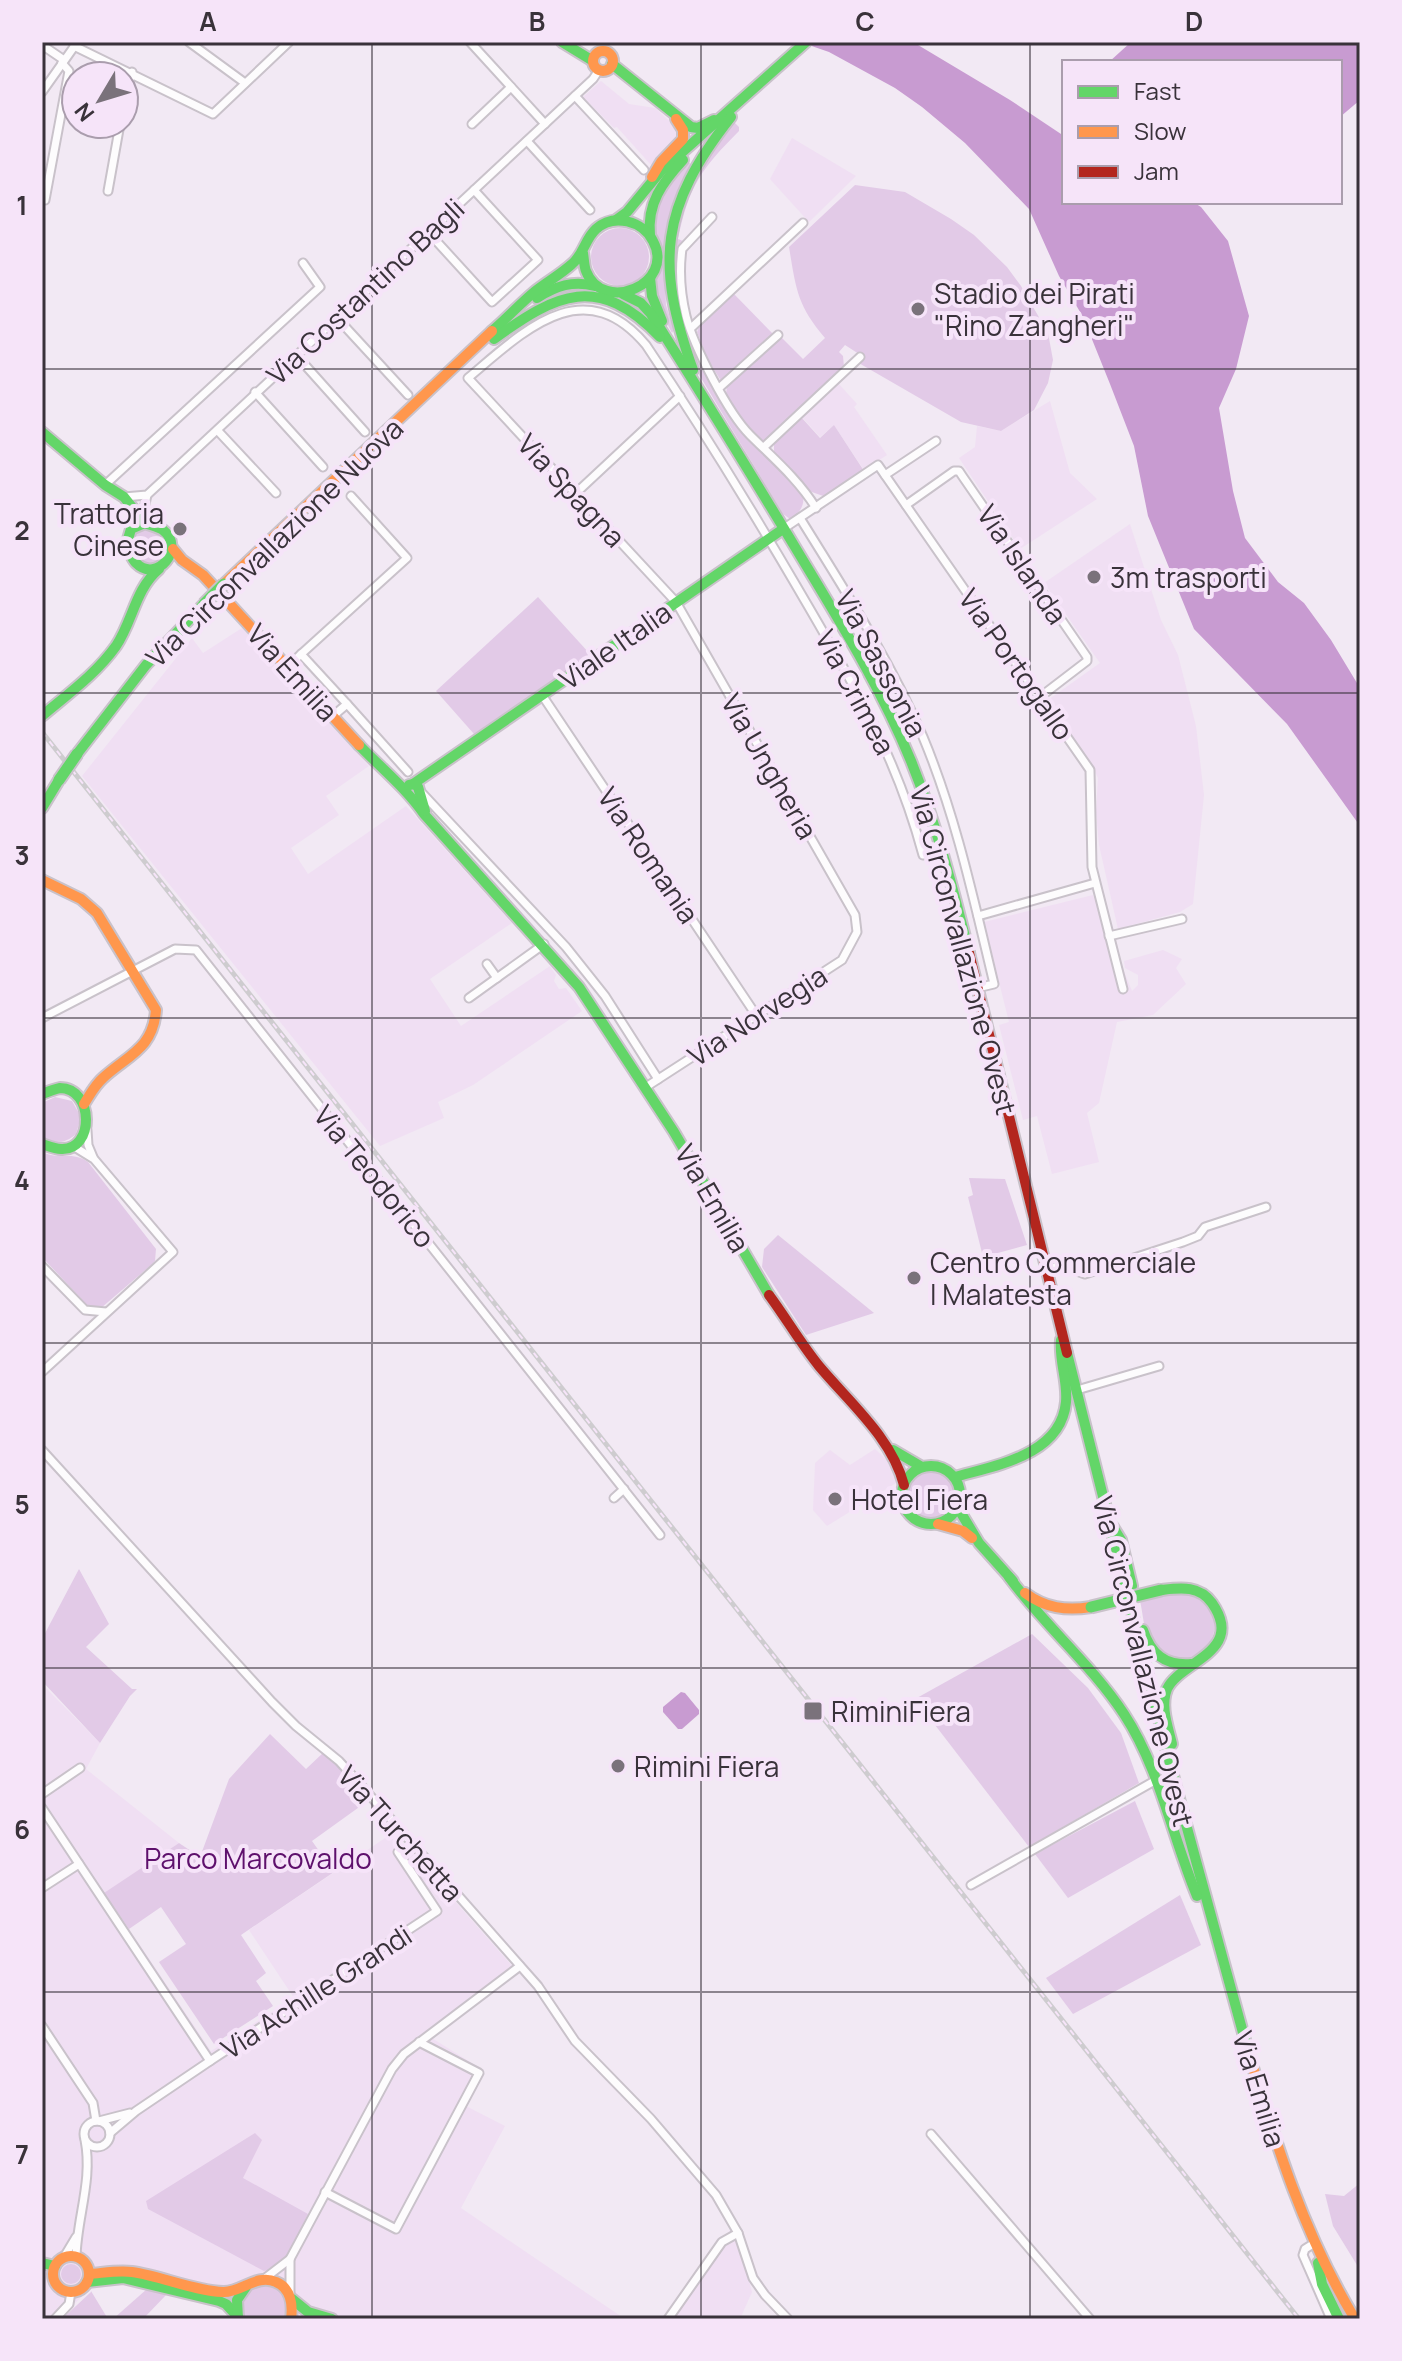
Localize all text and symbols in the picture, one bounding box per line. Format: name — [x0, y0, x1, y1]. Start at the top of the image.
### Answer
text: A — [199, 3, 217, 39]
text: B — [529, 3, 545, 39]
text: C — [855, 3, 875, 39]
text: D — [1185, 3, 1203, 39]
north arrow — [60, 60, 140, 140]
legend — [1062, 60, 1342, 204]
text: Fast — [1134, 74, 1181, 107]
text: N — [68, 97, 101, 128]
text: Slow — [1134, 114, 1187, 147]
text: Jam — [1134, 154, 1179, 187]
text: 1 — [16, 187, 28, 223]
street label: Via Costantino Bagli — [258, 189, 472, 393]
place label: Stadio dei Pirati "Rino Zangheri" — [934, 274, 1135, 344]
marker: Stadio dei Pirati "Rino Zangheri" — [909, 300, 927, 318]
street label: Via Circonvallazione Nuova — [137, 409, 411, 675]
street label: Via Spagna — [510, 425, 634, 555]
place label: Trattoria Cinese — [54, 494, 164, 564]
street label: Via Islanda — [969, 497, 1077, 631]
text: 2 — [14, 512, 30, 548]
marker: Trattoria Cinese — [171, 520, 189, 538]
place label: 3m trasporti — [1110, 558, 1267, 596]
marker: 3m trasporti — [1085, 568, 1103, 586]
street label: Via Portogallo — [951, 581, 1083, 747]
street label: Via Sassonia — [827, 583, 937, 743]
street label: Viale Italia — [551, 592, 679, 698]
street label: Via Emilia — [239, 615, 347, 729]
street label: Via Crimea — [807, 623, 905, 761]
street label: Via Ungheria — [713, 686, 827, 846]
street label: Via Romania — [590, 780, 708, 930]
street label: Via Circonvallazione Ovest — [902, 781, 1026, 1119]
text: 3 — [14, 837, 30, 873]
street label: Via Norvegia — [680, 956, 834, 1074]
street label: Via Teodorico — [306, 1097, 444, 1255]
street label: Via Emilia — [667, 1137, 759, 1259]
text: 4 — [14, 1162, 30, 1198]
place label: Centro Commerciale I Malatesta — [930, 1243, 1196, 1313]
marker: Centro Commerciale I Malatesta — [905, 1269, 923, 1287]
place label: Hotel Fiera — [851, 1480, 988, 1518]
text: 5 — [14, 1486, 30, 1522]
marker: Hotel Fiera — [826, 1490, 844, 1508]
street label: Via Circonvallazione Ovest — [1085, 1492, 1203, 1830]
place label: RiminiFiera — [831, 1692, 971, 1730]
marker: RiminiFiera — [802, 1700, 824, 1722]
place label: Rimini Fiera — [634, 1747, 779, 1785]
street label: Via Turchetta — [330, 1757, 472, 1909]
marker: Rimini Fiera — [609, 1757, 627, 1775]
text: 6 — [14, 1811, 30, 1847]
park label: Parco Marcovaldo — [144, 1839, 372, 1877]
street label: Via Achille Grandi — [213, 1915, 419, 2067]
street label: Via Emilia — [1224, 2027, 1296, 2151]
text: 7 — [15, 2136, 29, 2172]

